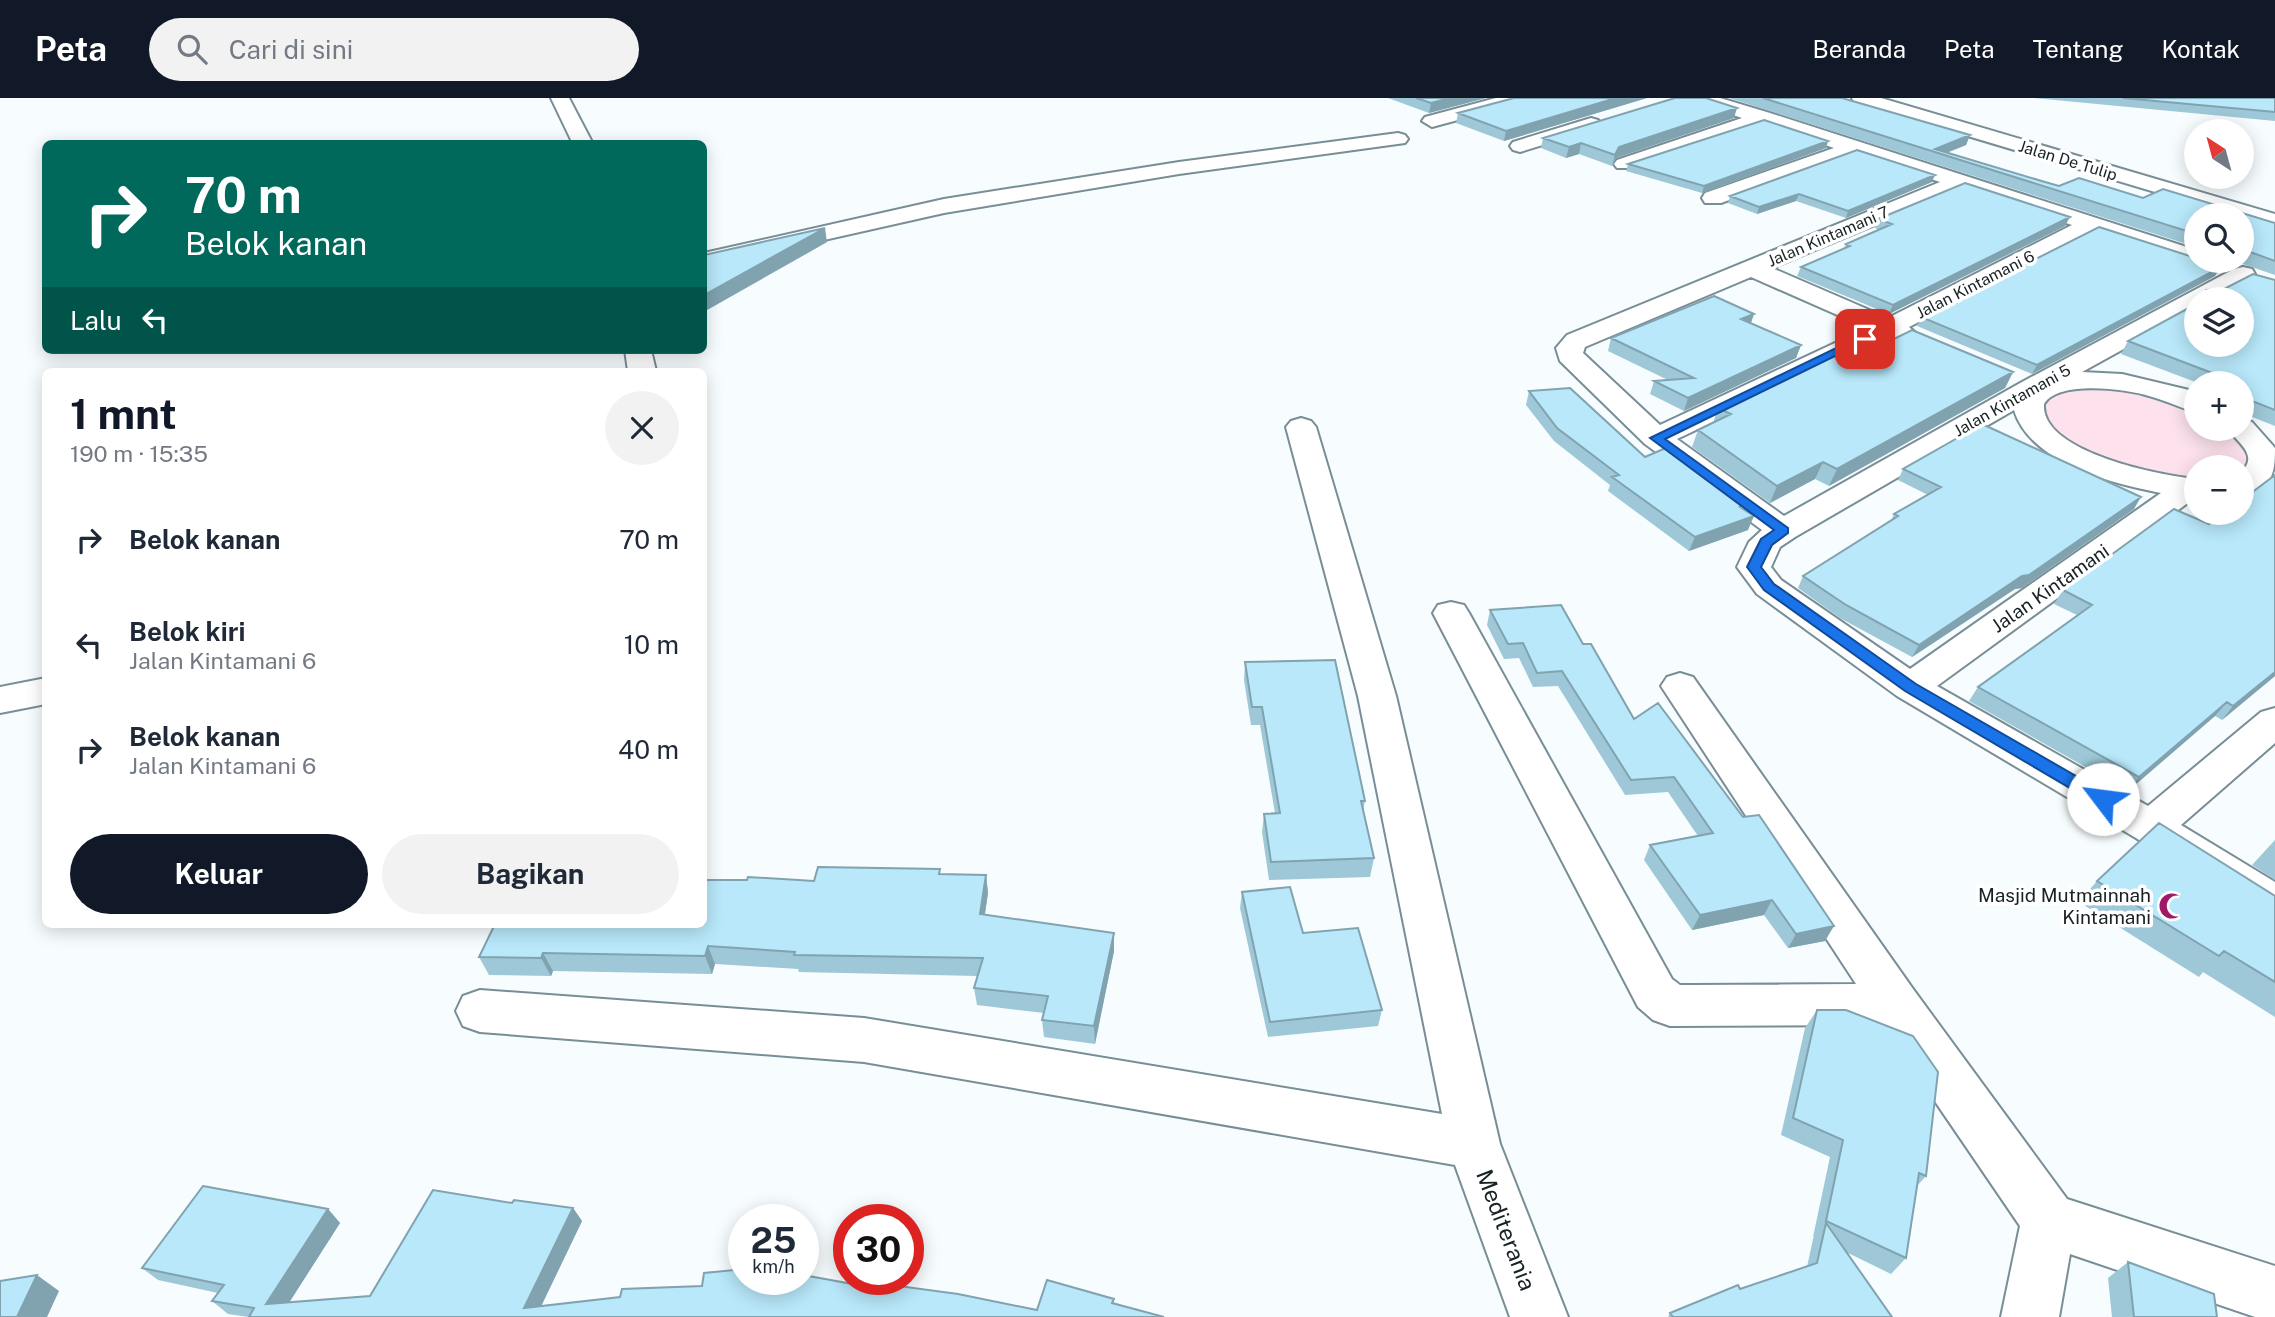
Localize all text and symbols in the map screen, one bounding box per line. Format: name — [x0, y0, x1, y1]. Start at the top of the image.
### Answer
search box — [149, 18, 639, 81]
text: Peta — [35, 30, 107, 68]
icon: search — [173, 30, 211, 68]
text: Cari di sini — [229, 34, 353, 65]
text: Beranda — [1812, 35, 1906, 63]
text: Peta — [1944, 35, 1995, 63]
text: Tentang — [2033, 35, 2123, 63]
text: Kontak — [2161, 35, 2240, 63]
north arrow — [2184, 119, 2254, 189]
map controls — [2184, 119, 2254, 525]
street label: Jalan De Tulip — [2016, 136, 2119, 184]
text: 70 m — [185, 166, 302, 224]
icon: right — [70, 168, 161, 259]
street label: Jalan Kintamani 7 — [1765, 202, 1892, 271]
button: search — [2184, 203, 2254, 273]
text: Belok kanan — [185, 225, 367, 262]
street label: Jalan Kintamani 6 — [1913, 246, 2038, 323]
button: layers — [2184, 287, 2254, 357]
icon: left — [136, 301, 174, 339]
text: Lalu — [70, 305, 122, 336]
pin — [1835, 309, 1895, 369]
icon: arrive — [1846, 320, 1884, 358]
street label: Jalan Kintamani 5 — [1950, 360, 2074, 440]
button: + — [2184, 371, 2254, 441]
text: 1 mnt — [70, 389, 177, 438]
button: close — [605, 391, 679, 465]
text: 190 m · 15:35 — [70, 440, 208, 467]
button: − — [2184, 455, 2254, 525]
icon: right — [70, 521, 108, 559]
text: Belok kanan — [129, 524, 280, 555]
text: 70 m — [619, 524, 679, 555]
street label: Jalan Kintamani — [1987, 539, 2113, 637]
text: Belok kiri — [129, 616, 245, 647]
icon: left — [70, 626, 108, 664]
text: 10 m — [624, 629, 679, 660]
text: Jalan Kintamani 6 — [129, 647, 316, 674]
text: Belok kanan — [129, 721, 280, 752]
icon: right — [70, 731, 108, 769]
text: 40 m — [618, 734, 679, 765]
text: Jalan Kintamani 6 — [129, 752, 316, 779]
position arrow — [2066, 762, 2140, 836]
button: Keluar — [70, 834, 368, 914]
button: Bagikan — [382, 834, 679, 914]
place label: Masjid Mutmainnah Kintamani — [1978, 884, 2151, 928]
mosque icon: Masjid Mutmainnah Kintamani — [2157, 891, 2187, 921]
street label: Mediterania — [1471, 1165, 1542, 1294]
speed limit sign: 30 — [833, 1204, 924, 1295]
text: 25 — [751, 1220, 796, 1261]
text: km/h — [752, 1256, 795, 1277]

